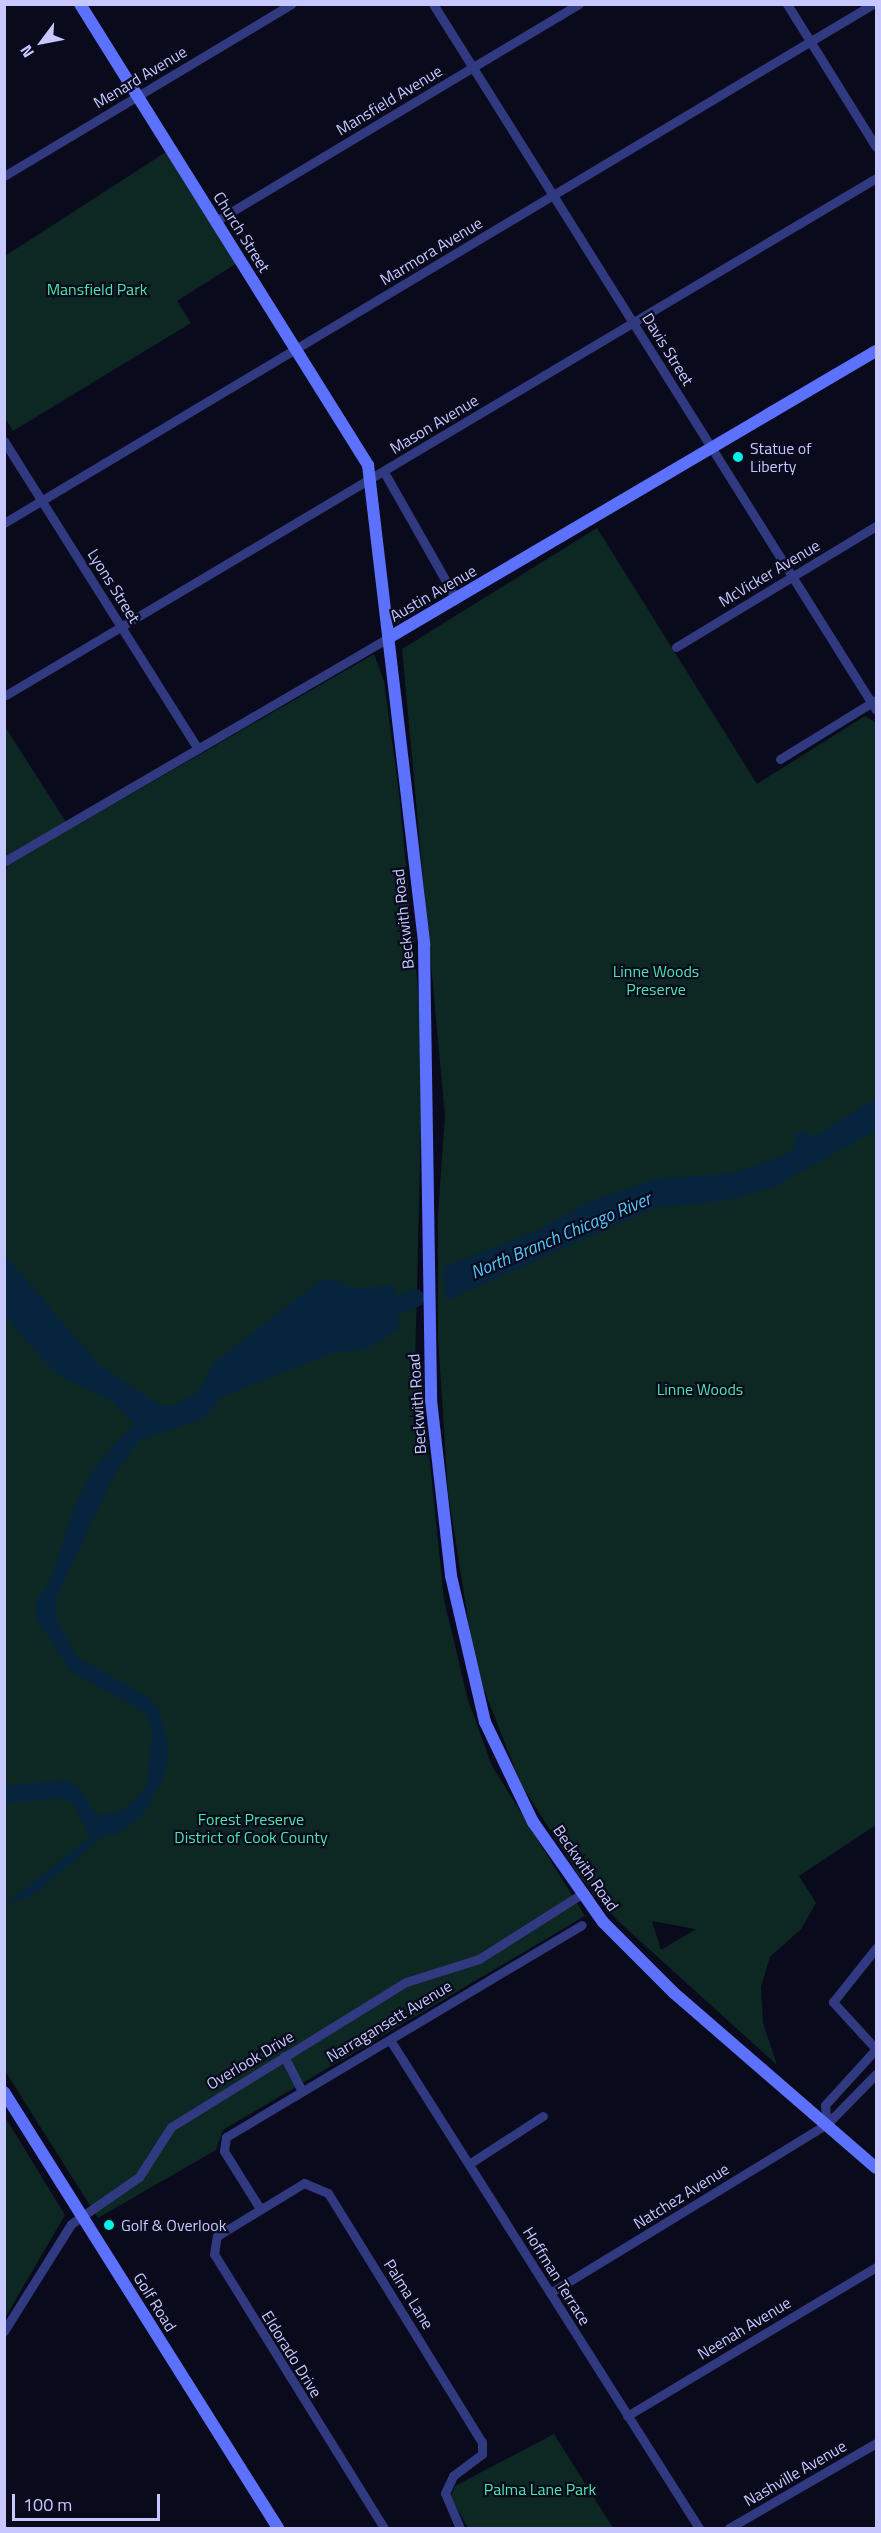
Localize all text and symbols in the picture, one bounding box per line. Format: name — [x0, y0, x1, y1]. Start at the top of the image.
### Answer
north arrow — [12, 12, 72, 72]
text: N — [14, 40, 40, 63]
street label: Menard Avenue — [90, 42, 190, 112]
street label: Mansfield Avenue — [333, 61, 445, 139]
street label: Church Street — [210, 188, 274, 276]
street label: Marmora Avenue — [376, 213, 486, 289]
park label: Mansfield Park — [47, 279, 147, 299]
street label: Davis Street — [638, 309, 698, 389]
street label: Mason Avenue — [386, 390, 482, 458]
place label: Statue of Liberty — [750, 438, 812, 476]
marker: Statue of Liberty — [731, 450, 745, 464]
street label: McVicker Avenue — [715, 535, 823, 611]
street label: Lyons Street — [84, 545, 144, 627]
street label: Austin Avenue — [386, 560, 480, 626]
street label: Beckwith Road — [388, 868, 418, 970]
park label: Linne Woods Preserve — [613, 961, 699, 999]
water label: North Branch Chicago River — [468, 1188, 654, 1284]
street label: Beckwith Road — [404, 1353, 430, 1455]
park label: Linne Woods — [657, 1379, 743, 1399]
park label: Forest Preserve District of Cook County — [174, 1809, 328, 1847]
street label: Beckwith Road — [549, 1821, 623, 1915]
street label: Narragansett Avenue — [323, 1976, 455, 2066]
street label: Overlook Drive — [203, 2026, 297, 2094]
street label: Natchez Avenue — [630, 2159, 732, 2233]
place label: Golf & Overlook — [121, 2215, 226, 2235]
marker: Golf & Overlook — [102, 2218, 116, 2232]
street label: Hoffman Terrace — [519, 2223, 595, 2329]
street label: Palma Lane — [380, 2256, 438, 2332]
street label: Golf Road — [130, 2269, 180, 2335]
street label: Neenah Avenue — [694, 2293, 794, 2363]
street label: Eldorado Drive — [258, 2307, 326, 2401]
street label: Nashville Avenue — [740, 2436, 850, 2510]
park label: Palma Lane Park — [484, 2479, 596, 2499]
scale bar — [15, 2482, 164, 2520]
text: 100 m — [23, 2491, 72, 2518]

